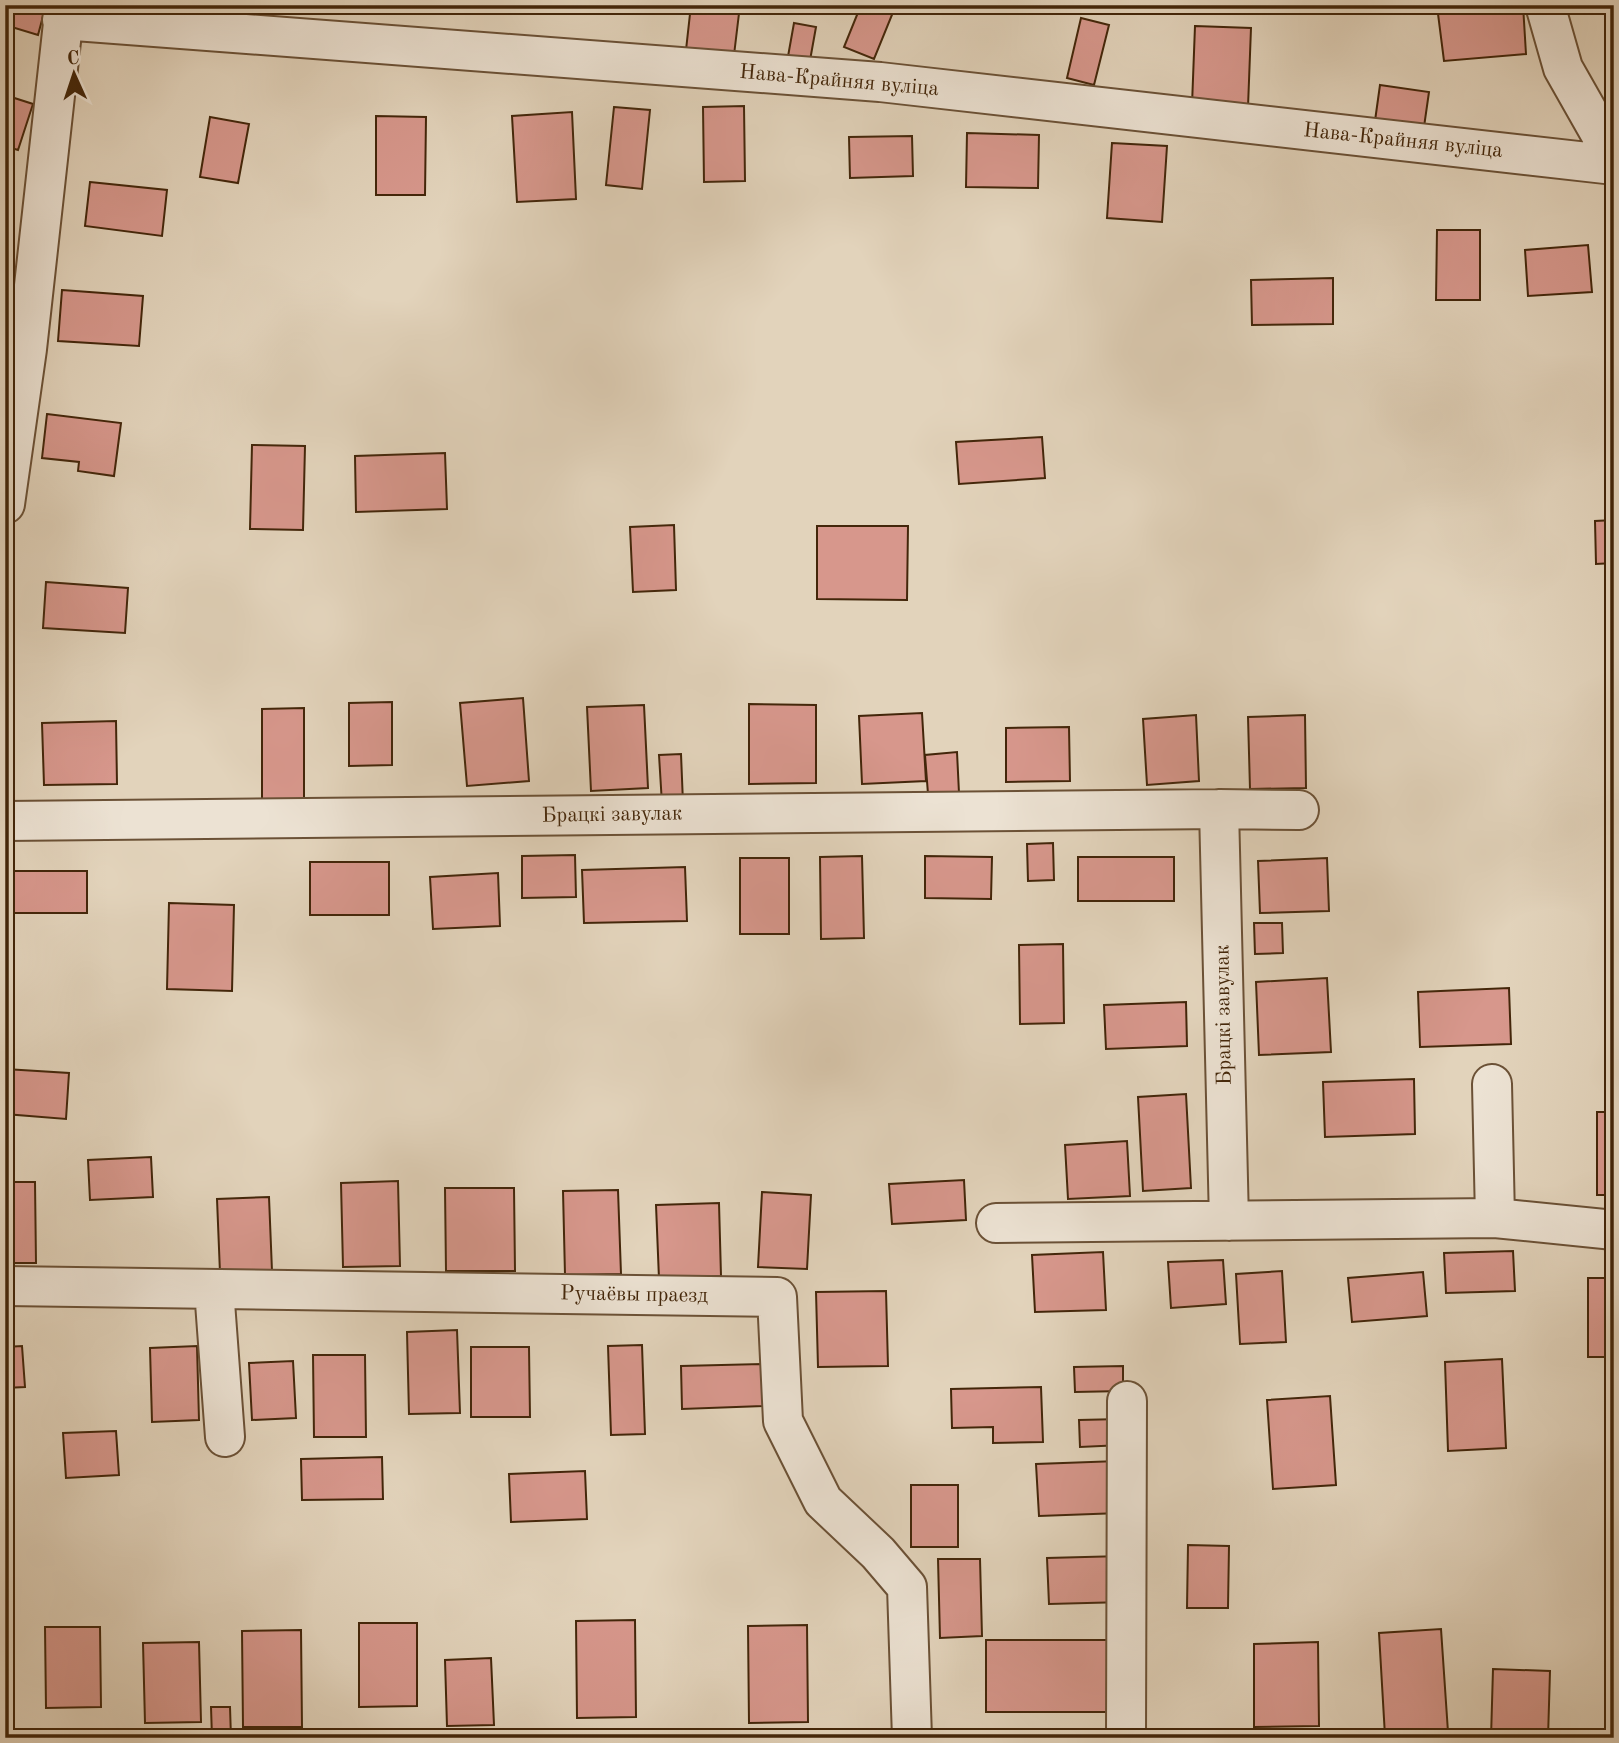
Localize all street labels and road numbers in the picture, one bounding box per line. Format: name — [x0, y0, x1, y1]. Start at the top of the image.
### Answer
street label: Нава-Крайняя вуліца — [738, 62, 940, 100]
street label: Нава-Крайняя вуліца — [1302, 120, 1504, 162]
street label: Брацкі завулак — [541, 803, 683, 827]
street label: Брацкі завулак — [1212, 944, 1236, 1086]
street label: Ручаёвы праезд — [560, 1283, 709, 1307]

